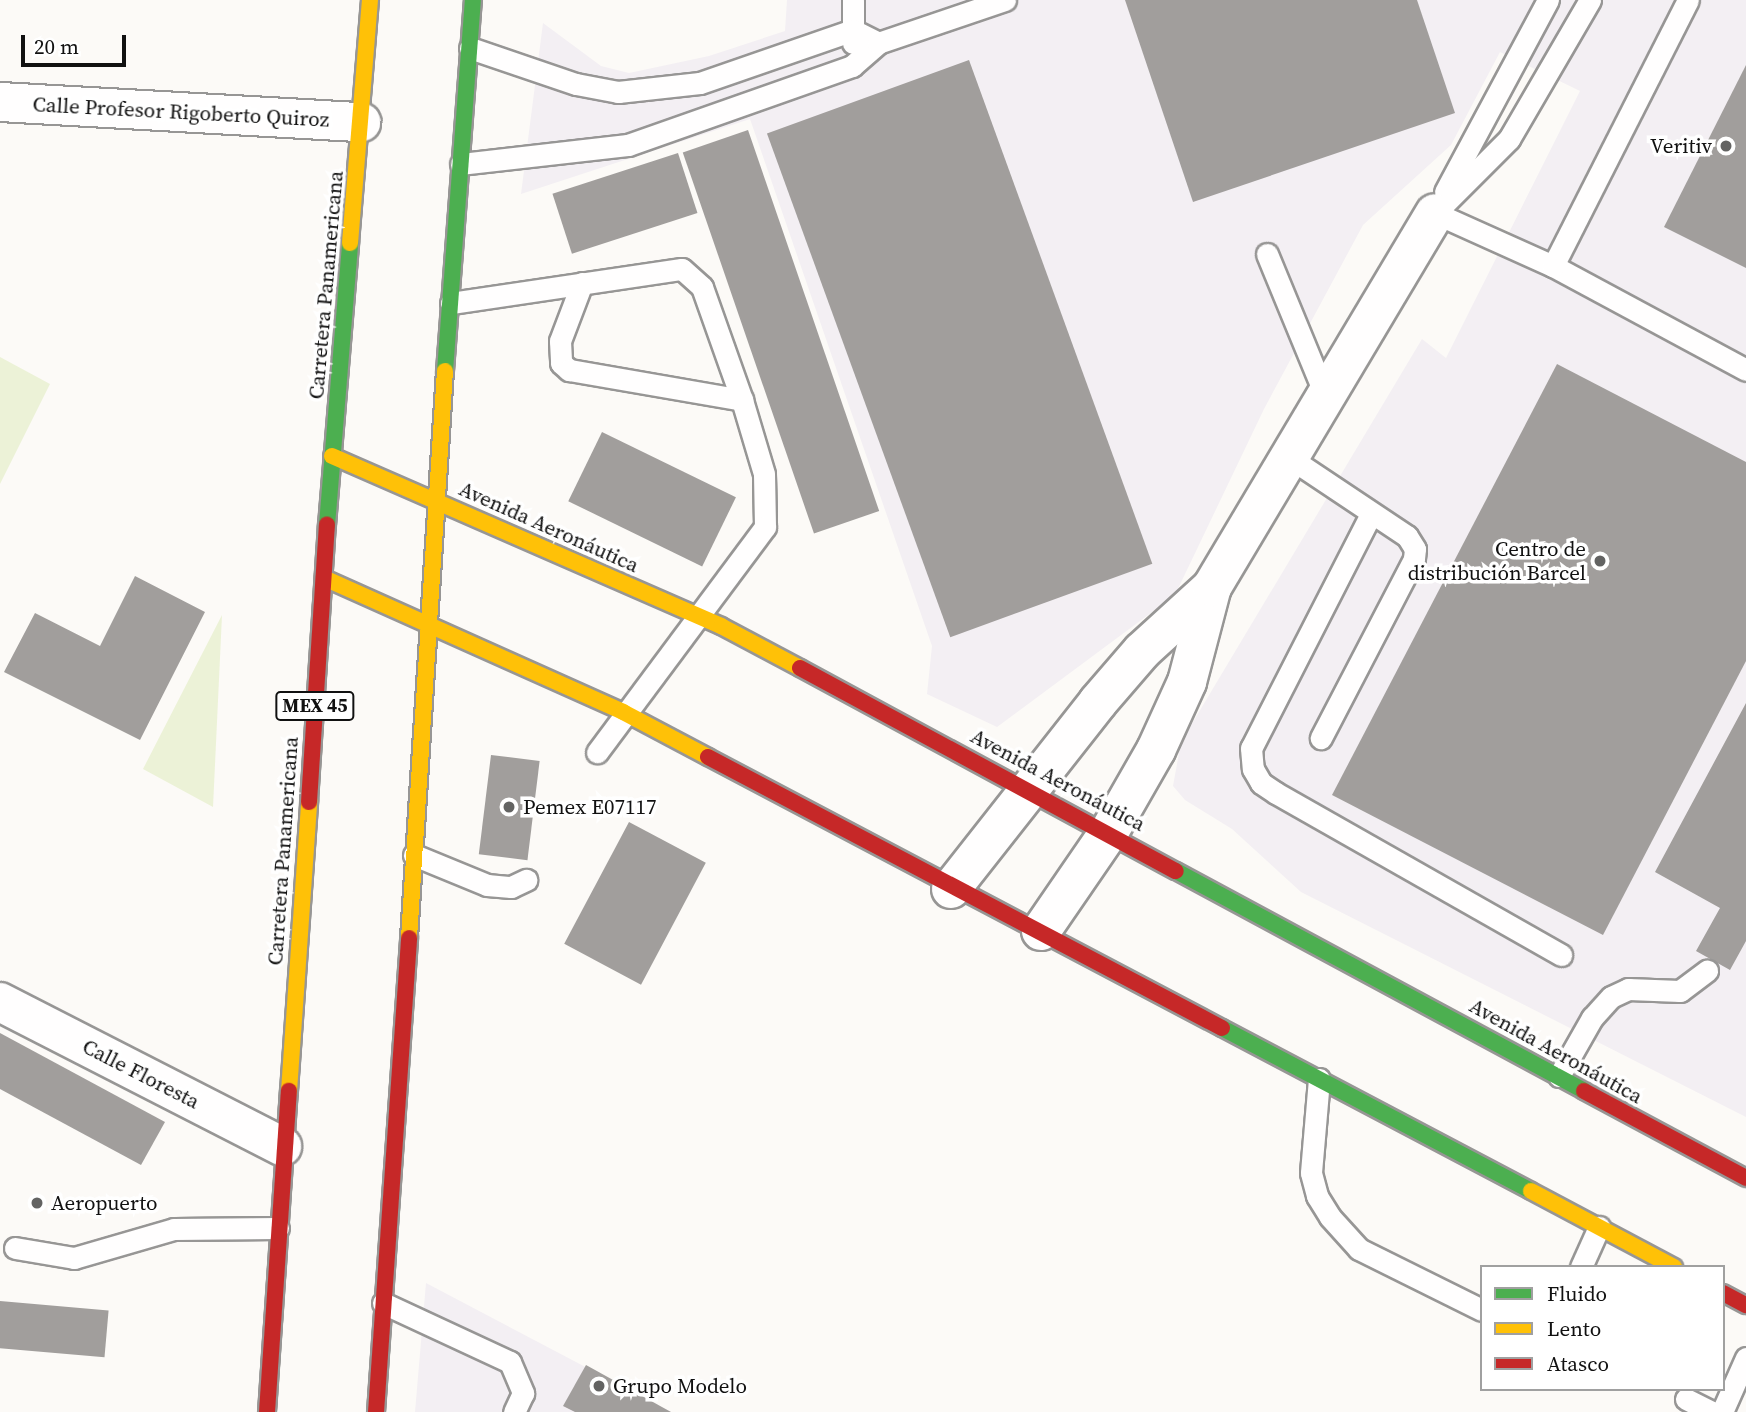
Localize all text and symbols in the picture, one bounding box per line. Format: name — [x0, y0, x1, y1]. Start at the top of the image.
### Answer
scale bar — [24, 21, 130, 65]
text: 20 m — [34, 32, 79, 61]
street label: Calle Profesor Rigoberto Quiroz — [32, 92, 330, 132]
place label: Veritiv — [1650, 133, 1712, 159]
marker: Veritiv — [1718, 138, 1734, 154]
street label: Carretera Panamericana — [303, 170, 349, 400]
street label: Avenida Aeronáutica — [455, 476, 643, 578]
place label: Centro de distribución Barcel — [1408, 536, 1586, 586]
marker: Centro de distribución Barcel — [1592, 553, 1608, 569]
road number: MEX 45 — [275, 691, 355, 722]
street label: Avenida Aeronáutica — [966, 723, 1150, 837]
street label: Carretera Panamericana — [262, 736, 304, 966]
place label: Pemex E07117 — [523, 794, 656, 820]
marker: Pemex E07117 — [501, 799, 517, 815]
street label: Avenida Aeronáutica — [1465, 993, 1647, 1109]
street label: Calle Floresta — [78, 1034, 204, 1114]
place label: Aeropuerto — [51, 1190, 158, 1216]
marker: Aeropuerto — [29, 1195, 45, 1211]
legend — [1480, 1265, 1725, 1391]
text: Fluido — [1547, 1279, 1607, 1308]
text: Lento — [1547, 1314, 1601, 1343]
text: Atasco — [1547, 1349, 1609, 1378]
place label: Grupo Modelo — [613, 1373, 747, 1399]
marker: Grupo Modelo — [591, 1378, 607, 1394]

